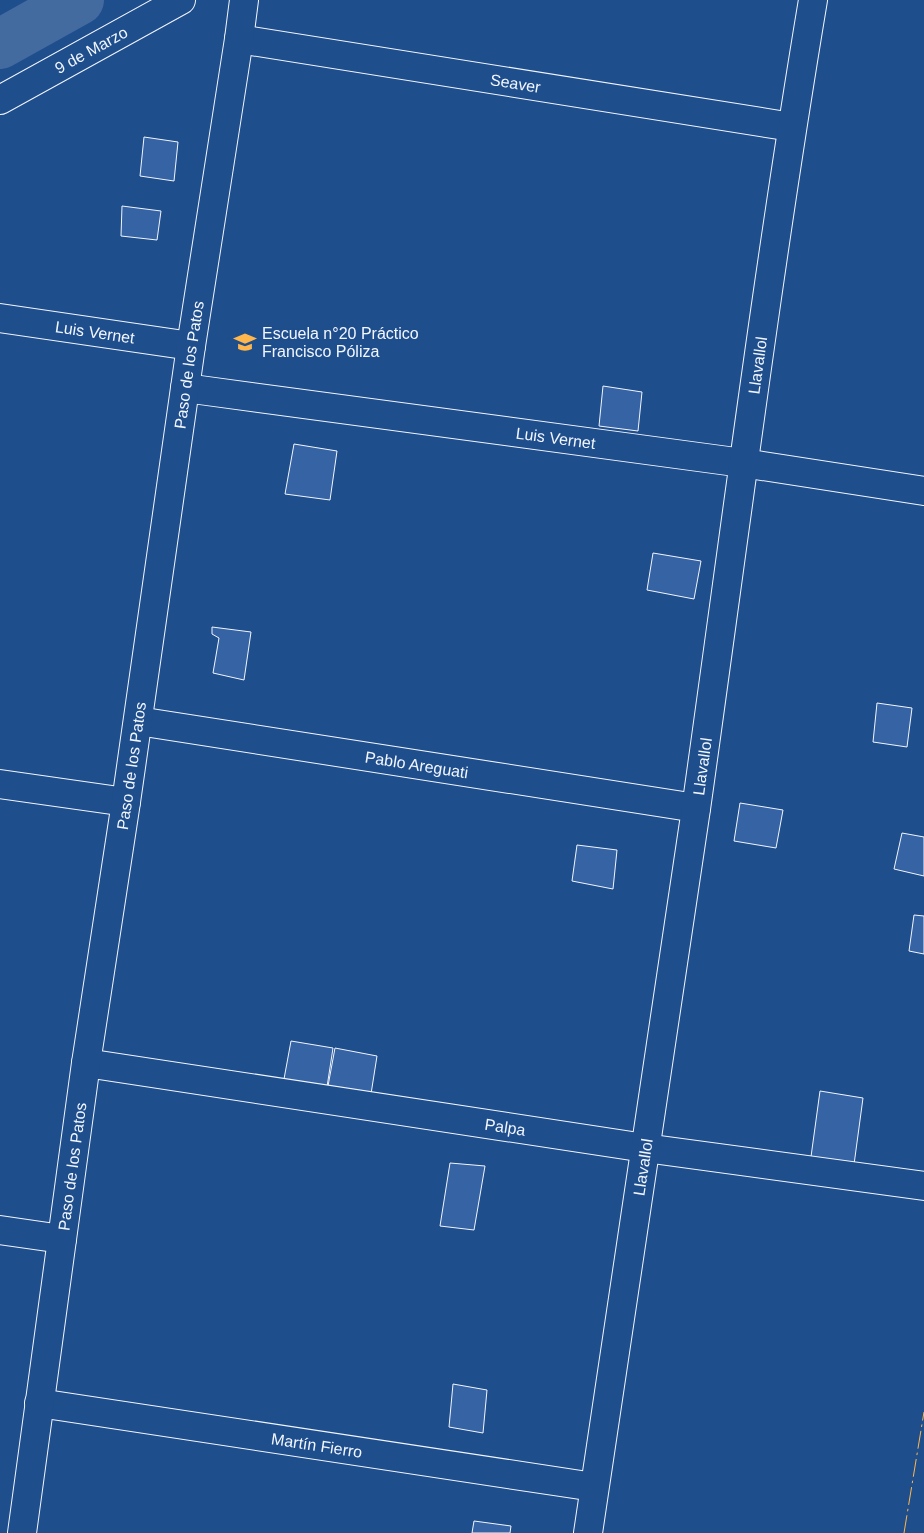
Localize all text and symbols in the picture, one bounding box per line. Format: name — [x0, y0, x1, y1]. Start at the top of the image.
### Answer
street label: 9 de Marzo — [52, 23, 130, 77]
street label: Seaver — [489, 71, 543, 95]
street label: Paso de los Patos — [171, 300, 206, 430]
street label: Luis Vernet — [54, 318, 136, 346]
place label: Escuela n°20 Práctico Francisco Póliza — [262, 325, 419, 360]
school or university icon: Escuela n°20 Práctico Francisco Póliza — [232, 329, 258, 355]
street label: Llavallol — [745, 335, 770, 395]
street label: Luis Vernet — [515, 424, 597, 452]
street label: Paso de los Patos — [113, 701, 149, 831]
street label: Llavallol — [690, 737, 714, 796]
street label: Pablo Areguati — [364, 748, 469, 781]
street label: Paso de los Patos — [55, 1101, 89, 1231]
street label: Palpa — [484, 1115, 527, 1138]
street label: Llavallol — [630, 1137, 655, 1197]
street label: Martín Fierro — [270, 1430, 364, 1460]

